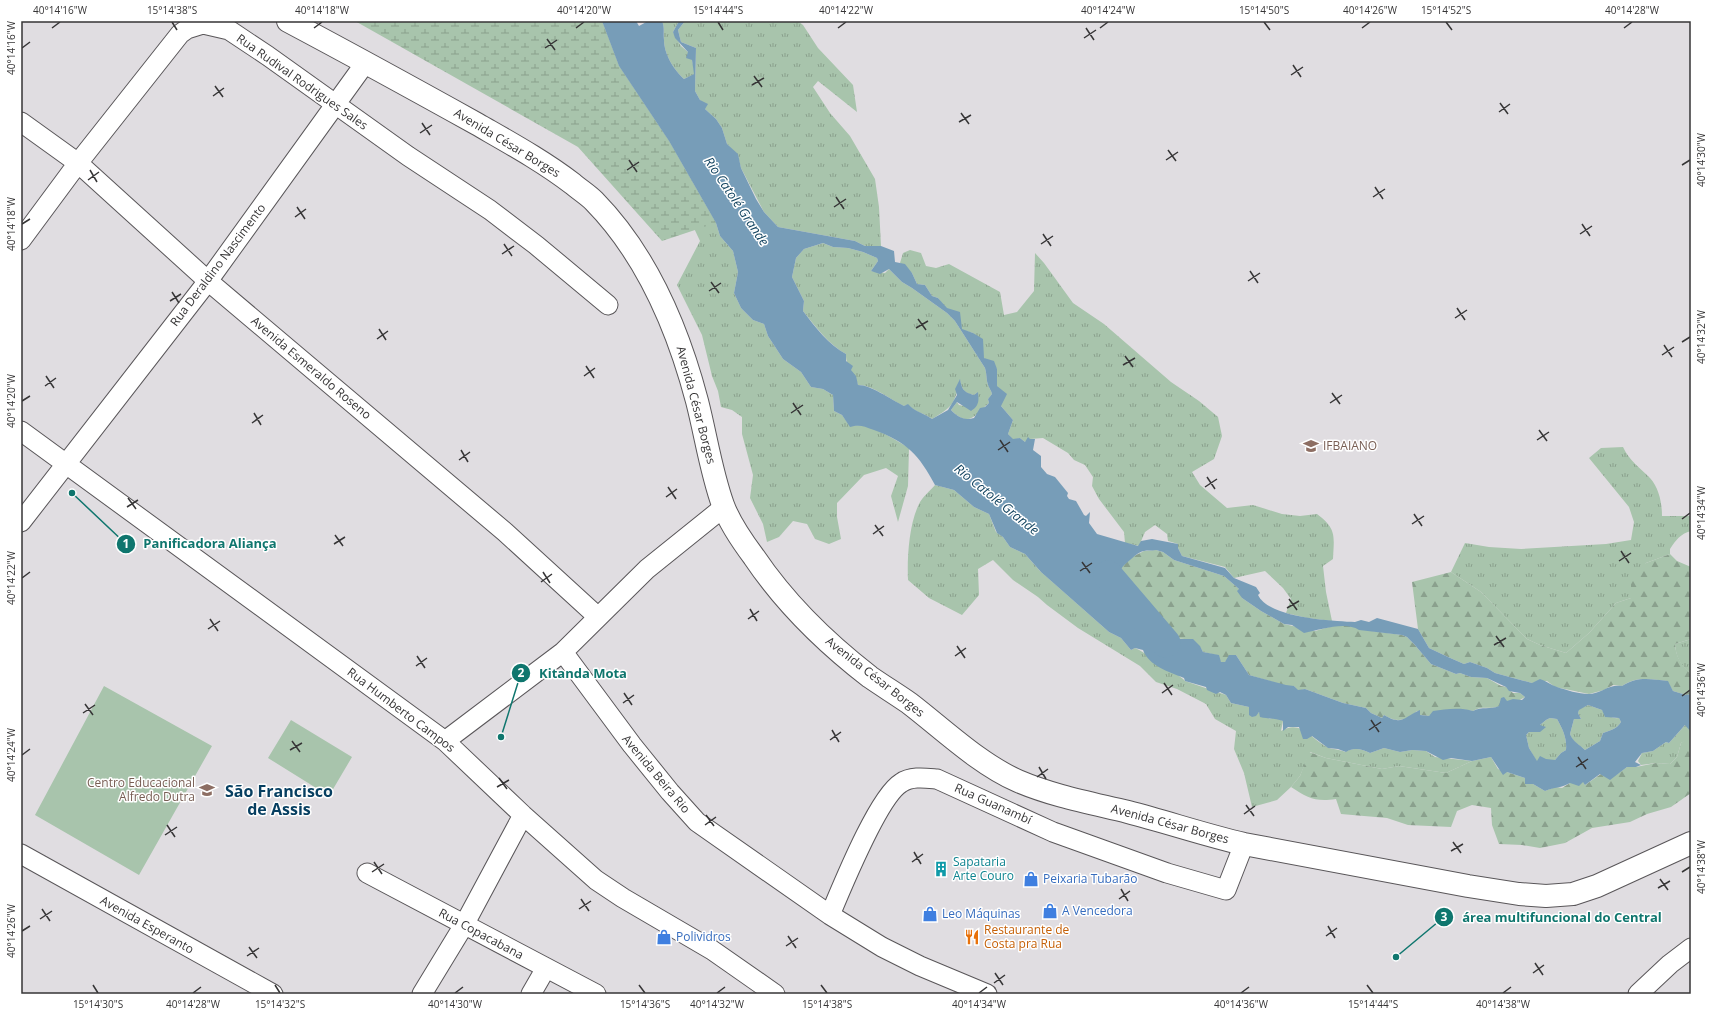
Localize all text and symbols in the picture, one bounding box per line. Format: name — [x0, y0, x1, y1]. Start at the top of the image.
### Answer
text: 40°14'16"W — [33, 3, 88, 17]
text: 15°14'38"S — [147, 3, 197, 17]
text: 40°14'18"W — [295, 3, 350, 17]
text: 40°14'20"W — [557, 3, 612, 17]
text: 15°14'44"S — [693, 3, 743, 17]
text: 40°14'22"W — [819, 3, 874, 17]
text: 40°14'24"W — [1081, 3, 1136, 17]
text: 15°14'50"S — [1239, 3, 1289, 17]
text: 40°14'26"W — [1343, 3, 1398, 17]
text: 15°14'52"S — [1421, 3, 1471, 17]
text: 40°14'28"W — [1605, 3, 1660, 17]
text: 40°14'16"W — [4, 20, 18, 75]
street label: Rua Rudival Rodrigues Sales — [233, 30, 372, 134]
street label: Avenida César Borges — [451, 104, 564, 181]
text: 40°14'30"W — [1694, 132, 1708, 187]
water label: Rio Catolé Grande — [700, 153, 774, 250]
text: 40°14'18"W — [4, 196, 18, 251]
street label: Rua Deraldino Nascimento — [166, 200, 269, 330]
text: 40°14'32"W — [1694, 309, 1708, 364]
street label: Avenida Esmeraldo Roseno — [248, 312, 375, 423]
street label: Avenida César Borges — [673, 344, 720, 466]
text: 40°14'20"W — [4, 373, 18, 428]
school or university icon: IFBAIANO — [1302, 437, 1320, 455]
place label: IFBAIANO — [1323, 437, 1377, 454]
water label: Rio Catolé Grande — [951, 459, 1043, 539]
text: 40°14'34"W — [1694, 485, 1708, 540]
callout: Panificadora Aliança — [116, 531, 285, 556]
text: Panificadora Aliança — [143, 534, 277, 552]
text: 1 — [123, 535, 129, 552]
text: 40°14'22"W — [4, 550, 18, 605]
street label: Avenida César Borges — [822, 633, 929, 721]
callout: Kitanda Mota — [511, 661, 635, 686]
text: 40°14'36"W — [1694, 662, 1708, 717]
street label: Rua Humberto Campos — [344, 663, 459, 756]
text: 2 — [518, 664, 525, 681]
text: Kitanda Mota — [539, 664, 627, 682]
text: 40°14'24"W — [4, 727, 18, 782]
street label: Avenida Beira Rio — [618, 731, 694, 817]
place label: Centro Educacional Alfredo Dutra — [87, 774, 195, 805]
street label: Rua Guanambí — [952, 779, 1035, 829]
district label: São Francisco de Assis — [225, 780, 333, 820]
school or university icon: Centro Educacional Alfredo Dutra — [198, 781, 216, 799]
street label: Avenida César Borges — [1109, 800, 1231, 848]
text: 40°14'38"W — [1694, 839, 1708, 894]
place label: Sapataria Arte Couro — [953, 853, 1014, 884]
building icon: Sapataria Arte Couro — [932, 860, 950, 878]
shop icon: Peixaria Tubarão — [1022, 870, 1040, 888]
place label: Peixaria Tubarão — [1043, 870, 1137, 887]
street label: Avenida Esperanto — [97, 892, 197, 957]
shop icon: A Vencedora — [1041, 902, 1059, 920]
place label: A Vencedora — [1062, 902, 1133, 919]
text: 40°14'26"W — [4, 903, 18, 958]
street label: Rua Copacabana — [436, 904, 527, 963]
callout: área multifuncional do Central — [1434, 904, 1670, 929]
shop icon: Leo Máquinas — [921, 905, 939, 923]
place label: Leo Máquinas — [942, 905, 1021, 922]
text: 3 — [1441, 908, 1448, 925]
text: área multifuncional do Central — [1462, 908, 1662, 926]
place label: Restaurante de Costa pra Rua — [984, 921, 1070, 952]
shop icon: Polividros — [655, 928, 673, 946]
place label: Polividros — [676, 928, 731, 945]
restaurant icon: Restaurante de Costa pra Rua — [963, 928, 981, 946]
text: 15°14'30"S — [73, 997, 123, 1011]
text: 40°14'28"W — [166, 997, 221, 1011]
text: 15°14'32"S — [255, 997, 305, 1011]
text: 40°14'30"W — [428, 997, 483, 1011]
text: 15°14'36"S — [620, 997, 670, 1011]
text: 40°14'32"W — [690, 997, 745, 1011]
text: 15°14'38"S — [802, 997, 852, 1011]
text: 40°14'34"W — [952, 997, 1007, 1011]
text: 40°14'36"W — [1214, 997, 1269, 1011]
text: 15°14'44"S — [1348, 997, 1398, 1011]
text: 40°14'38"W — [1476, 997, 1531, 1011]

